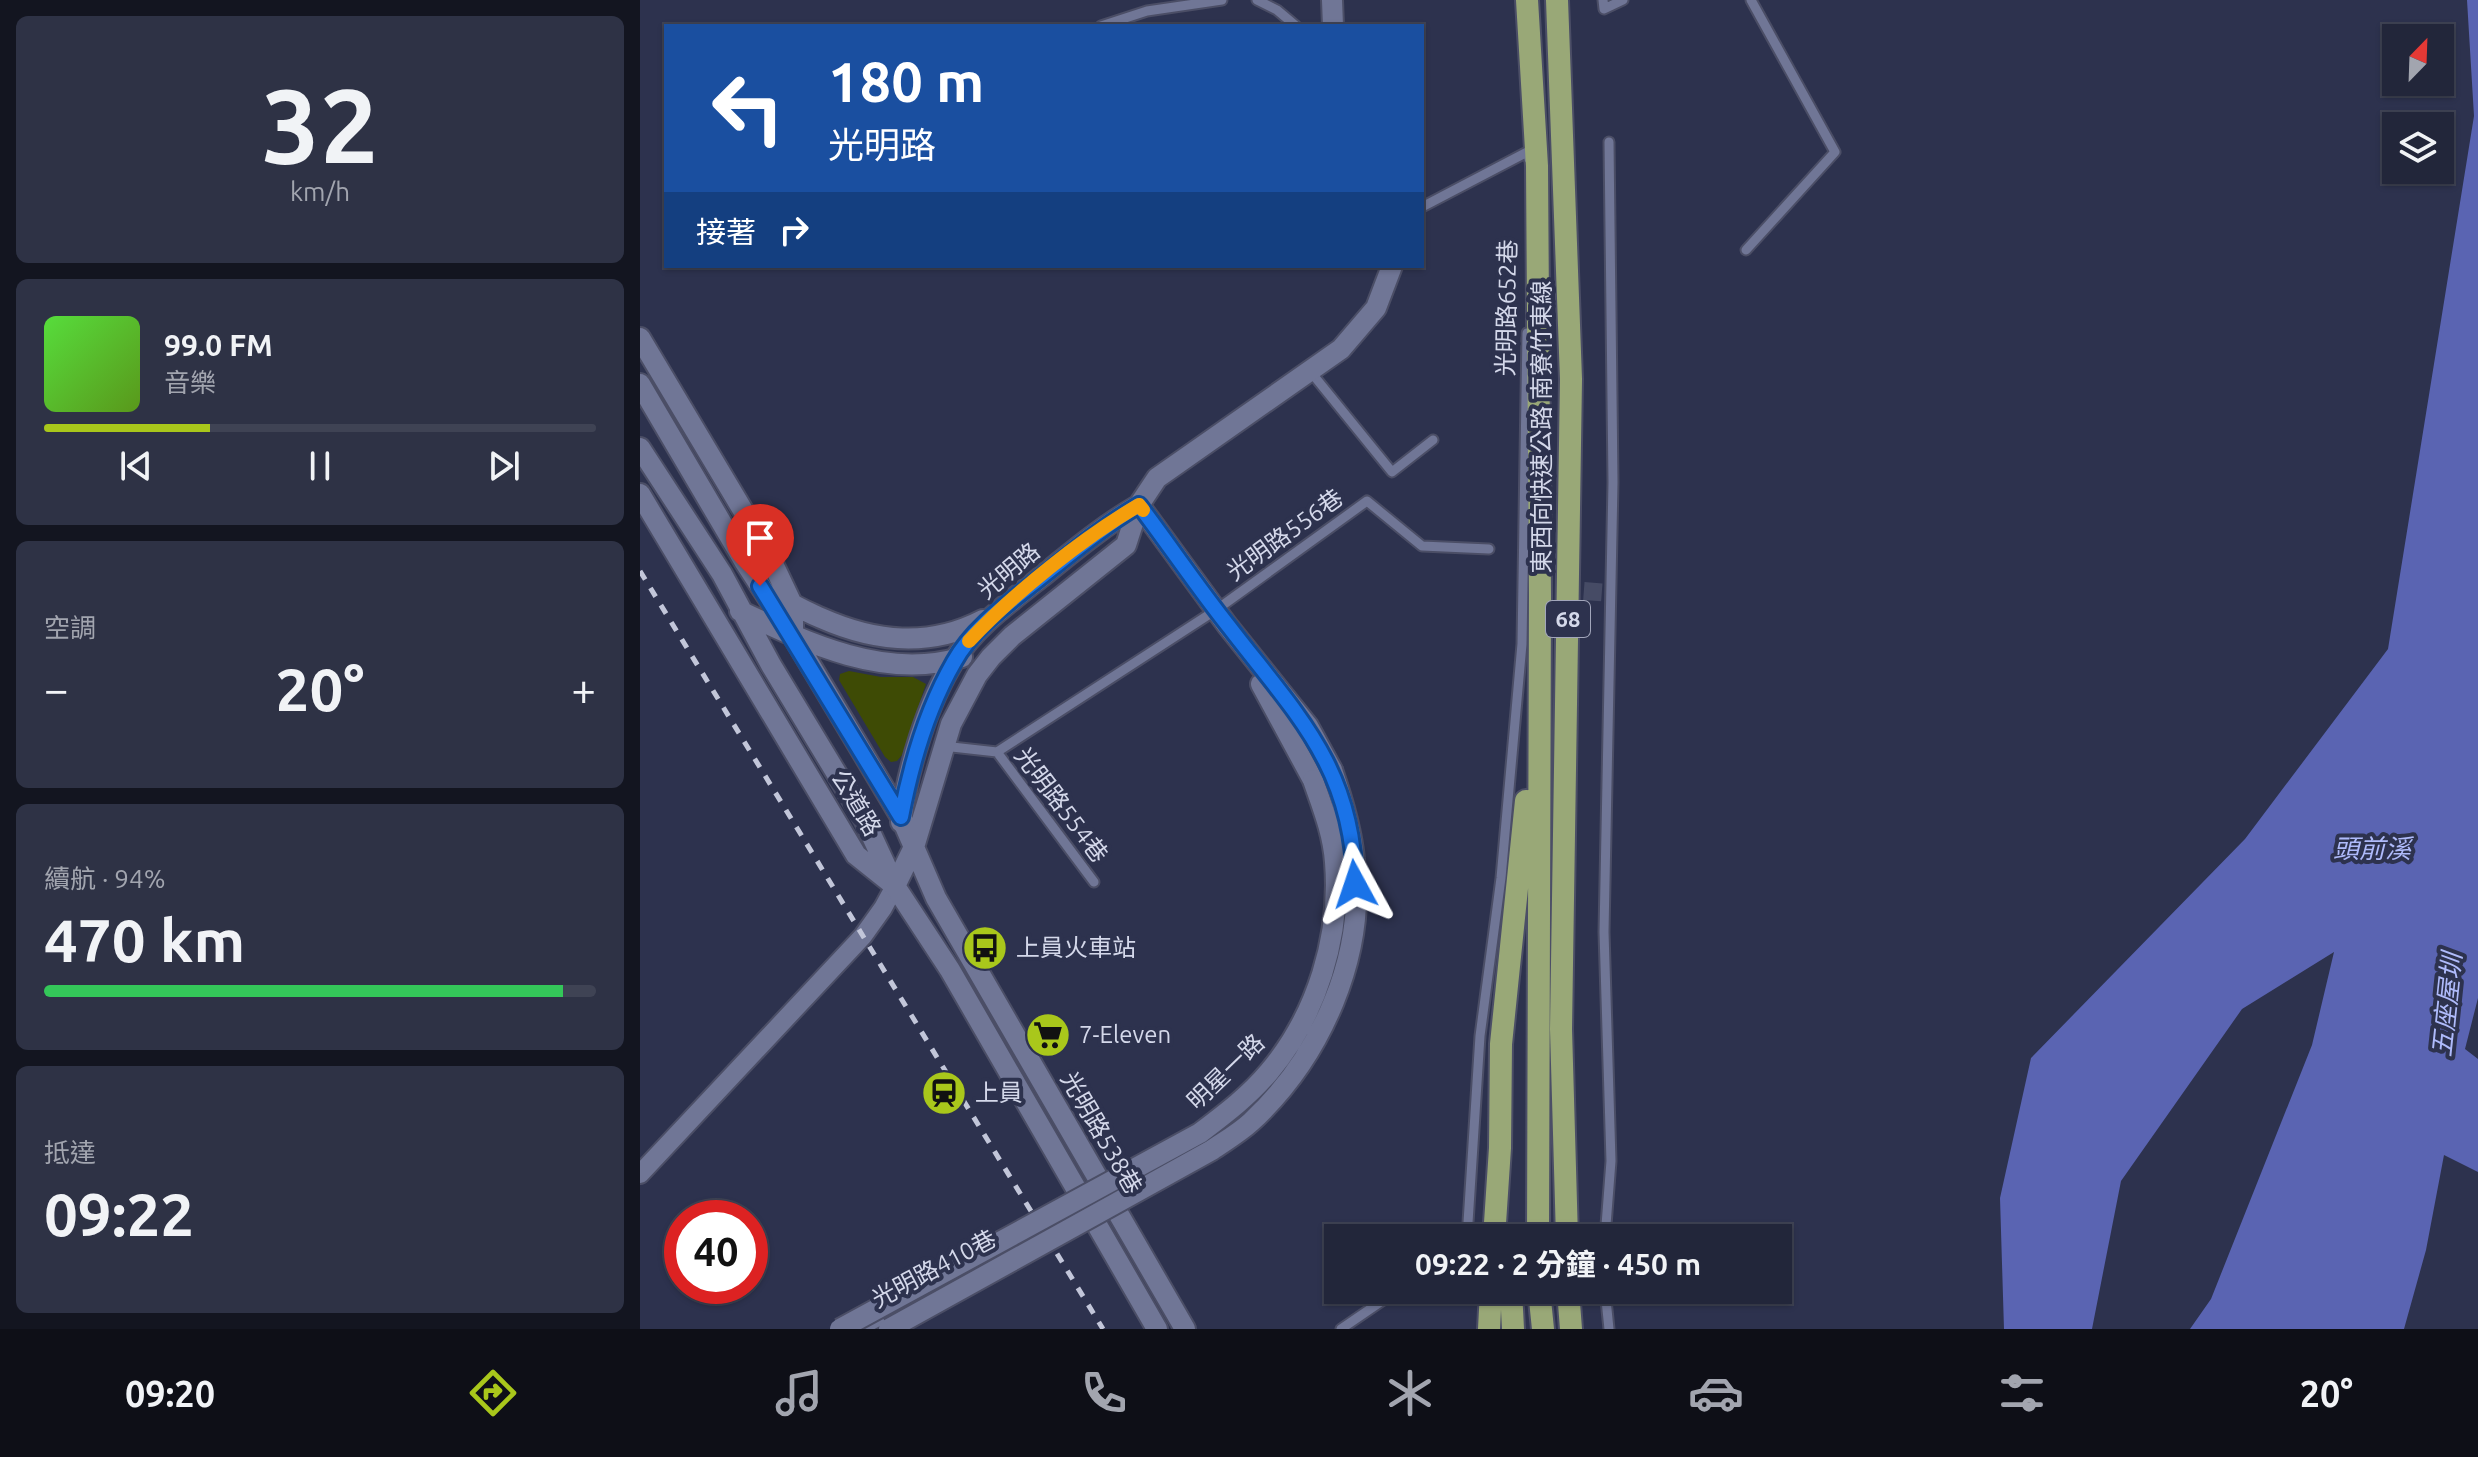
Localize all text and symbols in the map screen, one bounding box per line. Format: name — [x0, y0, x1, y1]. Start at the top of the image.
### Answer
north arrow — [2382, 24, 2454, 96]
map controls — [2382, 24, 2454, 184]
text: 180 m — [828, 50, 984, 113]
icon: left — [696, 56, 800, 160]
text: 32 — [261, 66, 379, 183]
button: layers — [2382, 112, 2454, 184]
text: 光明路 — [828, 124, 936, 165]
text: km/h — [290, 177, 350, 206]
icon: right — [772, 208, 816, 252]
text: 接著 — [696, 215, 756, 249]
street label: 光明路652巷 — [1492, 239, 1521, 377]
street label: 東西向快速公路 南寮竹東線 — [1528, 280, 1555, 574]
text: 99.0 FM — [164, 328, 273, 362]
text: 音樂 — [164, 368, 216, 397]
icon: previous — [114, 444, 158, 488]
icon: pause — [298, 444, 342, 488]
icon: next — [482, 444, 526, 488]
street label: 光明路556巷 — [1222, 484, 1348, 586]
pin — [726, 504, 794, 586]
icon: arrive — [738, 516, 782, 560]
street label: 光明路 — [972, 537, 1045, 604]
road number: 68 — [1546, 601, 1590, 637]
text: 空調 — [44, 613, 96, 642]
text: 20° — [276, 655, 364, 722]
text: − — [44, 664, 69, 713]
text: + — [571, 664, 596, 713]
street label: 光明路554巷 — [1010, 742, 1113, 867]
street label: 公道路 — [826, 765, 887, 841]
water label: 頭前溪 — [2333, 834, 2415, 863]
position arrow — [1313, 842, 1397, 926]
text: 續航 · 94% — [44, 864, 166, 893]
text: 470 km — [44, 906, 245, 973]
bus stop icon: 上員火車站 — [961, 924, 1009, 972]
place label: 上員火車站 — [1016, 934, 1136, 961]
water label: 五座屋圳 — [2427, 948, 2467, 1058]
supermarket icon: 7-Eleven — [1024, 1011, 1072, 1059]
place label: 7-Eleven — [1079, 1021, 1171, 1048]
street label: 明星一路 — [1182, 1029, 1270, 1115]
street label: 光明路538巷 — [1056, 1067, 1147, 1199]
station icon: 上員 — [920, 1069, 968, 1117]
place label: 上員 — [975, 1079, 1023, 1106]
text: 抵達 — [44, 1138, 96, 1167]
text: 09:22 — [44, 1180, 194, 1247]
speed limit sign: 40 — [664, 1200, 768, 1304]
street label: 光明路410巷 — [867, 1225, 1000, 1313]
text: 09:22 · 2 分鐘 · 450 m — [1415, 1247, 1701, 1281]
icon: directions — [465, 1365, 521, 1421]
icon: music — [771, 1365, 827, 1421]
icon: phone — [1076, 1365, 1132, 1421]
icon: climate — [1382, 1365, 1438, 1421]
icon: car — [1688, 1365, 1744, 1421]
icon: filters — [1994, 1365, 2050, 1421]
text: 09:20 — [125, 1373, 215, 1414]
text: 20° — [2300, 1373, 2353, 1414]

